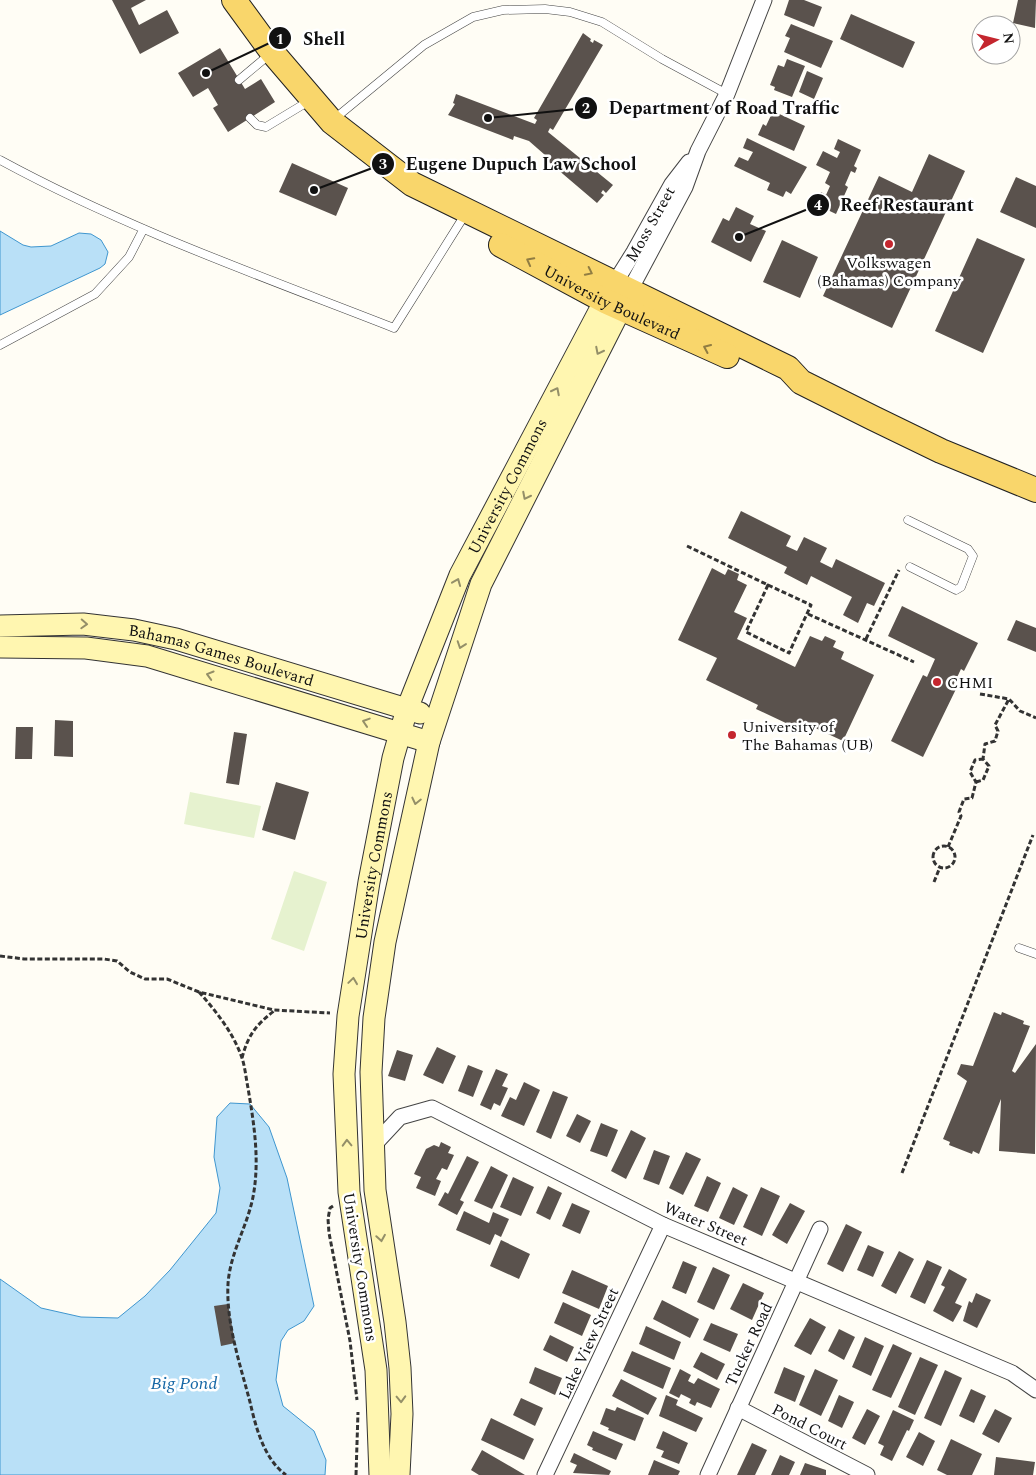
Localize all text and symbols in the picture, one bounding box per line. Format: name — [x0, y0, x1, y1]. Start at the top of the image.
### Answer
north arrow — [971, 15, 1021, 65]
callout: Shell — [268, 22, 355, 55]
text: Shell — [303, 26, 345, 53]
text: 1 — [276, 28, 284, 51]
text: N — [997, 32, 1020, 45]
callout: Department of Road Traffic — [574, 91, 850, 124]
text: Department of Road Traffic — [609, 95, 840, 122]
text: 2 — [582, 97, 590, 120]
callout: Eugene Dupuch Law School — [371, 148, 647, 181]
text: Eugene Dupuch Law School — [405, 151, 637, 178]
text: 3 — [379, 153, 387, 176]
street label: Moss Street — [620, 182, 682, 267]
callout: Reef Restaurant — [805, 188, 984, 221]
text: Reef Restaurant — [840, 192, 974, 219]
text: 4 — [814, 194, 823, 217]
marker: Volkswagen (Bahamas) Company — [883, 238, 895, 250]
place label: Volkswagen (Bahamas) Company — [817, 251, 962, 293]
one-way arrow — [526, 257, 535, 267]
street label: University Boulevard — [539, 259, 684, 346]
one-way arrow — [584, 266, 593, 276]
one-way arrow — [703, 343, 712, 354]
one-way arrow — [595, 346, 605, 355]
one-way arrow — [550, 387, 560, 396]
street label: University Commons — [462, 414, 554, 559]
one-way arrow — [522, 491, 532, 500]
one-way arrow — [451, 578, 461, 587]
street label: Bahamas Games Boulevard — [127, 618, 317, 693]
one-way arrow — [80, 619, 88, 630]
one-way arrow — [457, 640, 467, 648]
one-way arrow — [207, 670, 215, 680]
place label: CHMI — [947, 671, 993, 695]
marker: CHMI — [931, 676, 943, 688]
place label: University of The Bahamas (UB) — [742, 715, 873, 757]
one-way arrow — [362, 718, 371, 728]
marker: University of The Bahamas (UB) — [726, 729, 738, 741]
street label: University Commons — [349, 789, 399, 942]
one-way arrow — [411, 796, 422, 805]
one-way arrow — [347, 977, 358, 985]
one-way arrow — [341, 1139, 352, 1147]
street label: University Commons — [336, 1191, 384, 1343]
street label: Water Street — [660, 1195, 752, 1252]
one-way arrow — [376, 1234, 386, 1242]
street label: Lake View Street — [552, 1283, 625, 1403]
street label: Tucker Road — [719, 1299, 779, 1390]
water label: Big Pond — [151, 1370, 217, 1397]
one-way arrow — [396, 1396, 406, 1403]
street label: Pond Court — [768, 1398, 852, 1456]

